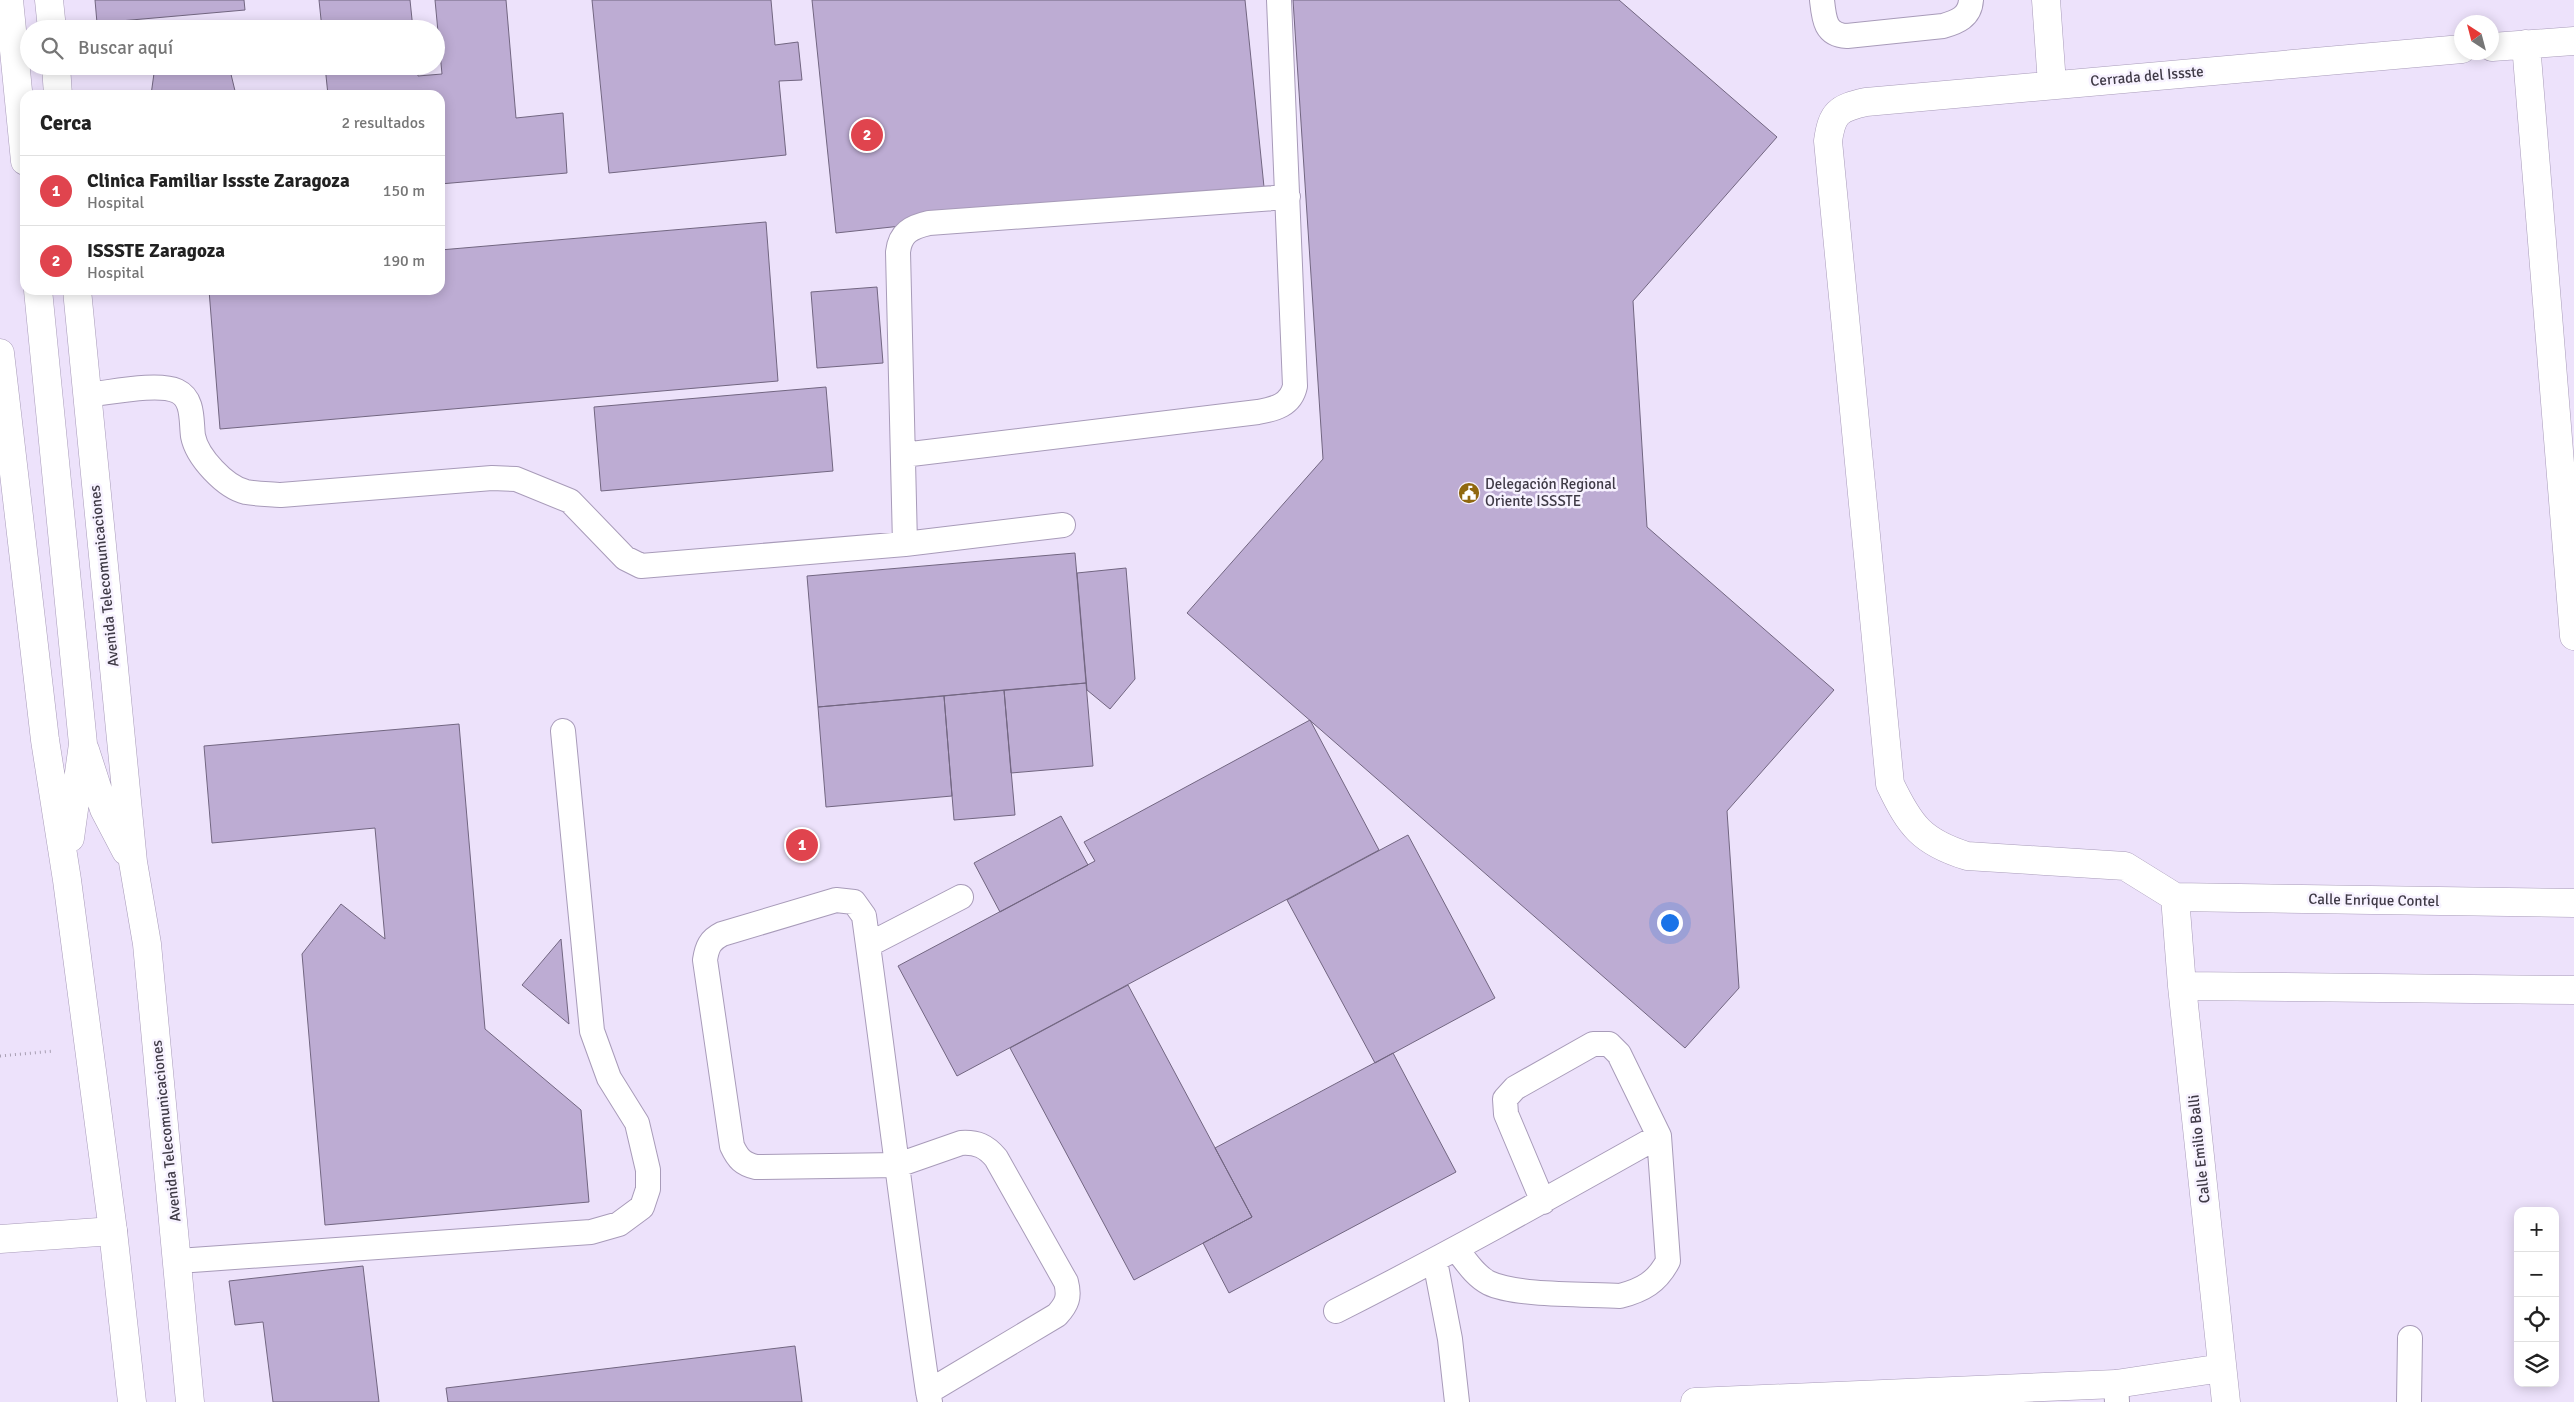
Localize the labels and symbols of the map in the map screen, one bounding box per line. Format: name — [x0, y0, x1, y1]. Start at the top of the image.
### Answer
north arrow — [2454, 15, 2499, 60]
street label: Cerrada del Issste — [2090, 62, 2204, 90]
pin: 2 — [851, 116, 883, 154]
place label: Delegación Regional Oriente ISSSTE — [1485, 475, 1616, 510]
public building icon: Delegación Regional Oriente ISSSTE — [1457, 481, 1481, 505]
street label: Avenida Telecomunicaciones — [85, 484, 123, 668]
pin: 1 — [786, 826, 818, 864]
street label: Calle Enrique Contel — [2308, 890, 2440, 910]
your location — [1657, 910, 1683, 936]
street label: Avenida Telecomunicaciones — [147, 1039, 185, 1223]
street label: Calle Emilio Balli — [2184, 1094, 2214, 1204]

